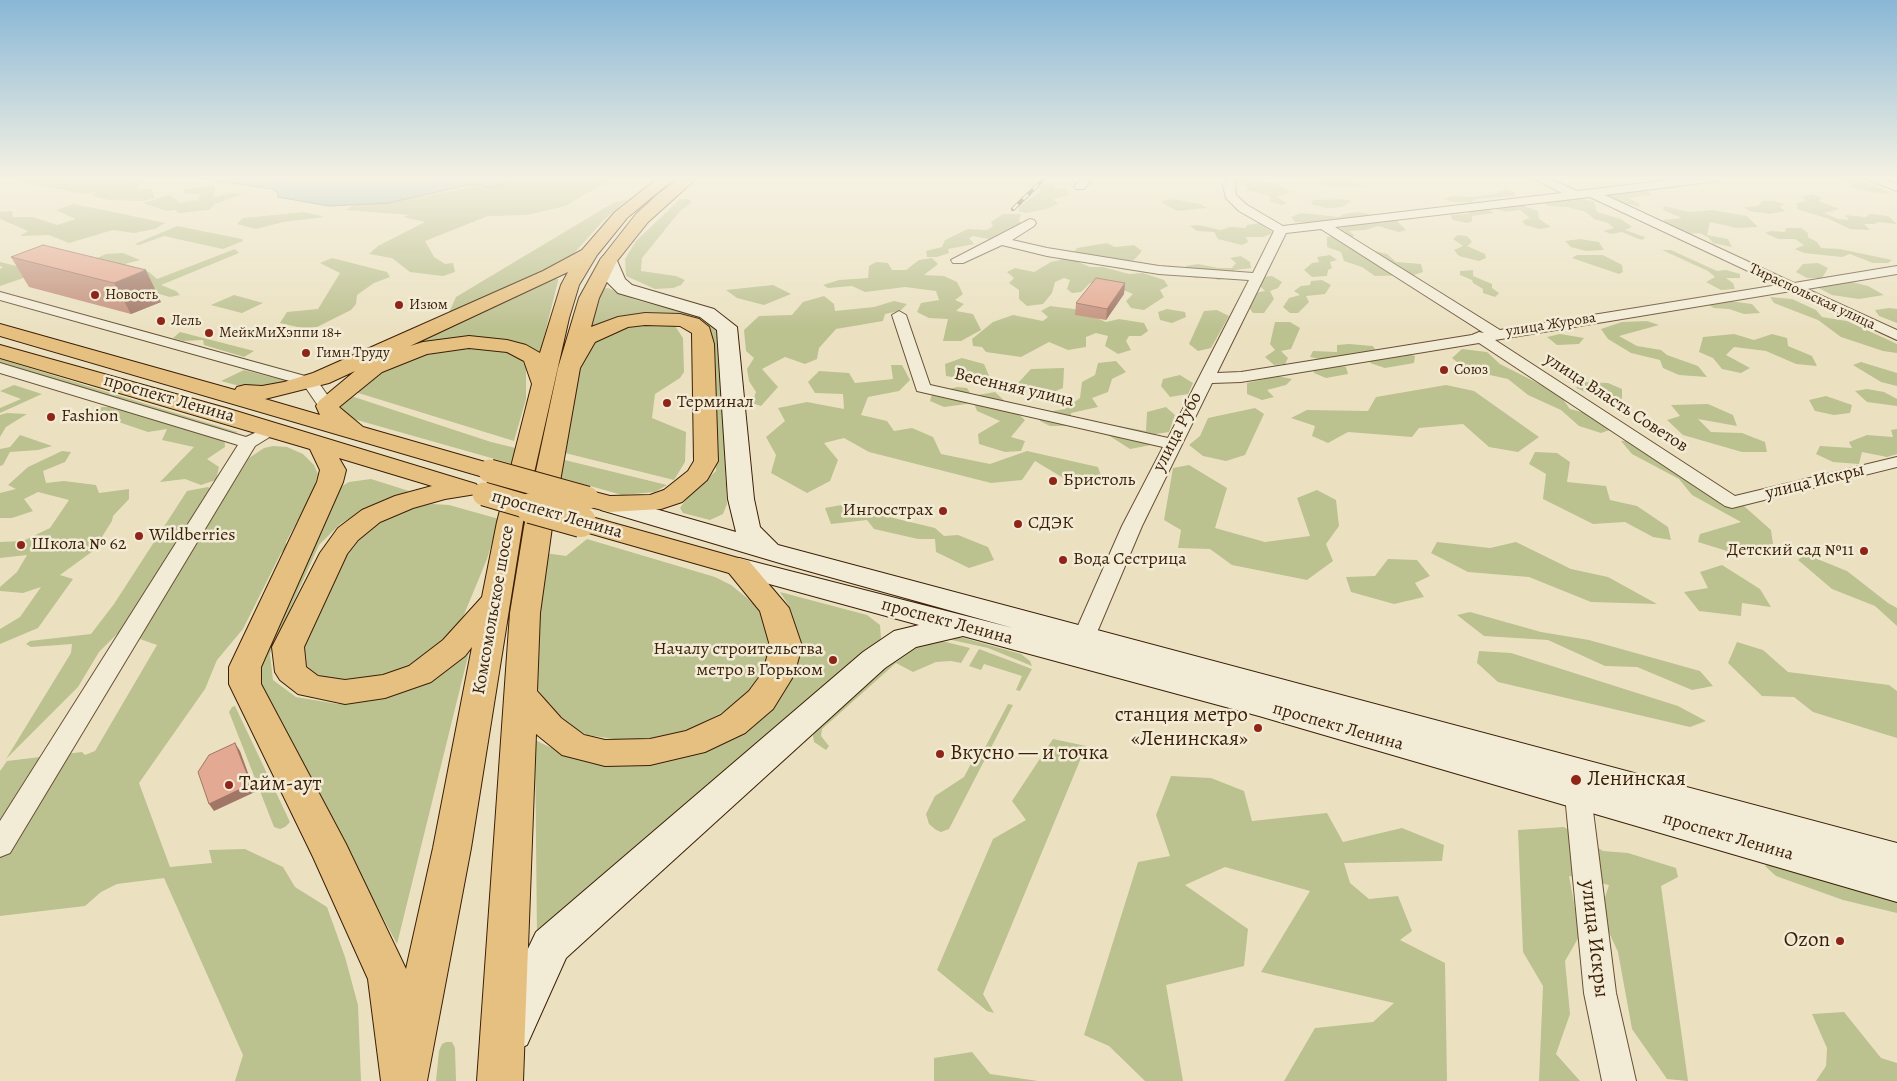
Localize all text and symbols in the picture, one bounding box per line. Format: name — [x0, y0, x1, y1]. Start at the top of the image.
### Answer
street label: Тираспольская улица — [1746, 260, 1878, 334]
place label: Новость — [105, 286, 158, 304]
marker: Новость — [89, 289, 101, 301]
place label: Изюм — [409, 296, 448, 314]
marker: Изюм — [393, 299, 405, 311]
street label: улица Журова — [1505, 309, 1597, 341]
place label: Лель — [171, 312, 201, 330]
marker: Лель — [155, 315, 167, 327]
place label: МейкМиХэппи 18+ — [219, 324, 342, 342]
marker: МейкМиХэппи 18+ — [203, 327, 215, 339]
place label: Гимн Труду — [316, 344, 390, 362]
marker: Гимн Труду — [300, 347, 312, 359]
street label: улица Власть Советов — [1540, 348, 1692, 458]
place label: Союз — [1454, 361, 1488, 379]
street label: Весенняя улица — [952, 364, 1076, 412]
marker: Союз — [1438, 364, 1450, 376]
street label: проспект Ленина — [101, 370, 237, 428]
street label: улица Рубо — [1149, 389, 1207, 475]
place label: Терминал — [677, 392, 754, 414]
marker: Терминал — [661, 397, 673, 409]
place label: Fashion — [61, 406, 119, 428]
marker: Fashion — [45, 411, 57, 423]
street label: улица Искры — [1763, 459, 1867, 505]
place label: Бристоль — [1063, 470, 1135, 492]
marker: Бристоль — [1047, 475, 1059, 487]
street label: проспект Ленина — [489, 486, 625, 544]
place label: Ингосстрах — [843, 500, 933, 522]
marker: Ингосстрах — [937, 505, 949, 517]
place label: СДЭК — [1028, 513, 1073, 535]
marker: СДЭК — [1012, 518, 1024, 530]
street label: Комсомольское шоссе — [468, 524, 520, 696]
place label: Wildberries — [149, 525, 236, 547]
marker: Wildberries — [133, 530, 145, 542]
place label: Школа № 62 — [31, 534, 126, 556]
marker: Школа № 62 — [15, 539, 27, 551]
place label: Детский сад №11 — [1727, 540, 1854, 562]
marker: Детский сад №11 — [1858, 545, 1870, 557]
place label: Вода Сестрица — [1073, 549, 1187, 571]
marker: Вода Сестрица — [1057, 554, 1069, 566]
street label: проспект Ленина — [879, 594, 1015, 650]
place label: Началу строительства метро в Горьком — [653, 639, 823, 682]
marker: Началу строительства метро в Горьком — [827, 654, 839, 666]
street label: проспект Ленина — [1270, 698, 1406, 756]
place label: станция метро «Ленинская» — [1115, 703, 1248, 753]
marker: станция метро «Ленинская» — [1252, 722, 1264, 734]
place label: Вкусно — и точка — [950, 741, 1109, 767]
marker: Вкусно — и точка — [934, 748, 946, 760]
place label: Ленинская — [1587, 767, 1686, 793]
place label: Тайм-аут — [239, 772, 322, 798]
marker: Ленинская — [1569, 773, 1583, 787]
marker: Тайм-аут — [223, 779, 235, 791]
street label: проспект Ленина — [1660, 808, 1796, 866]
street label: улица Искры — [1574, 879, 1614, 999]
place label: Ozon — [1784, 928, 1830, 954]
marker: Ozon — [1834, 935, 1846, 947]

